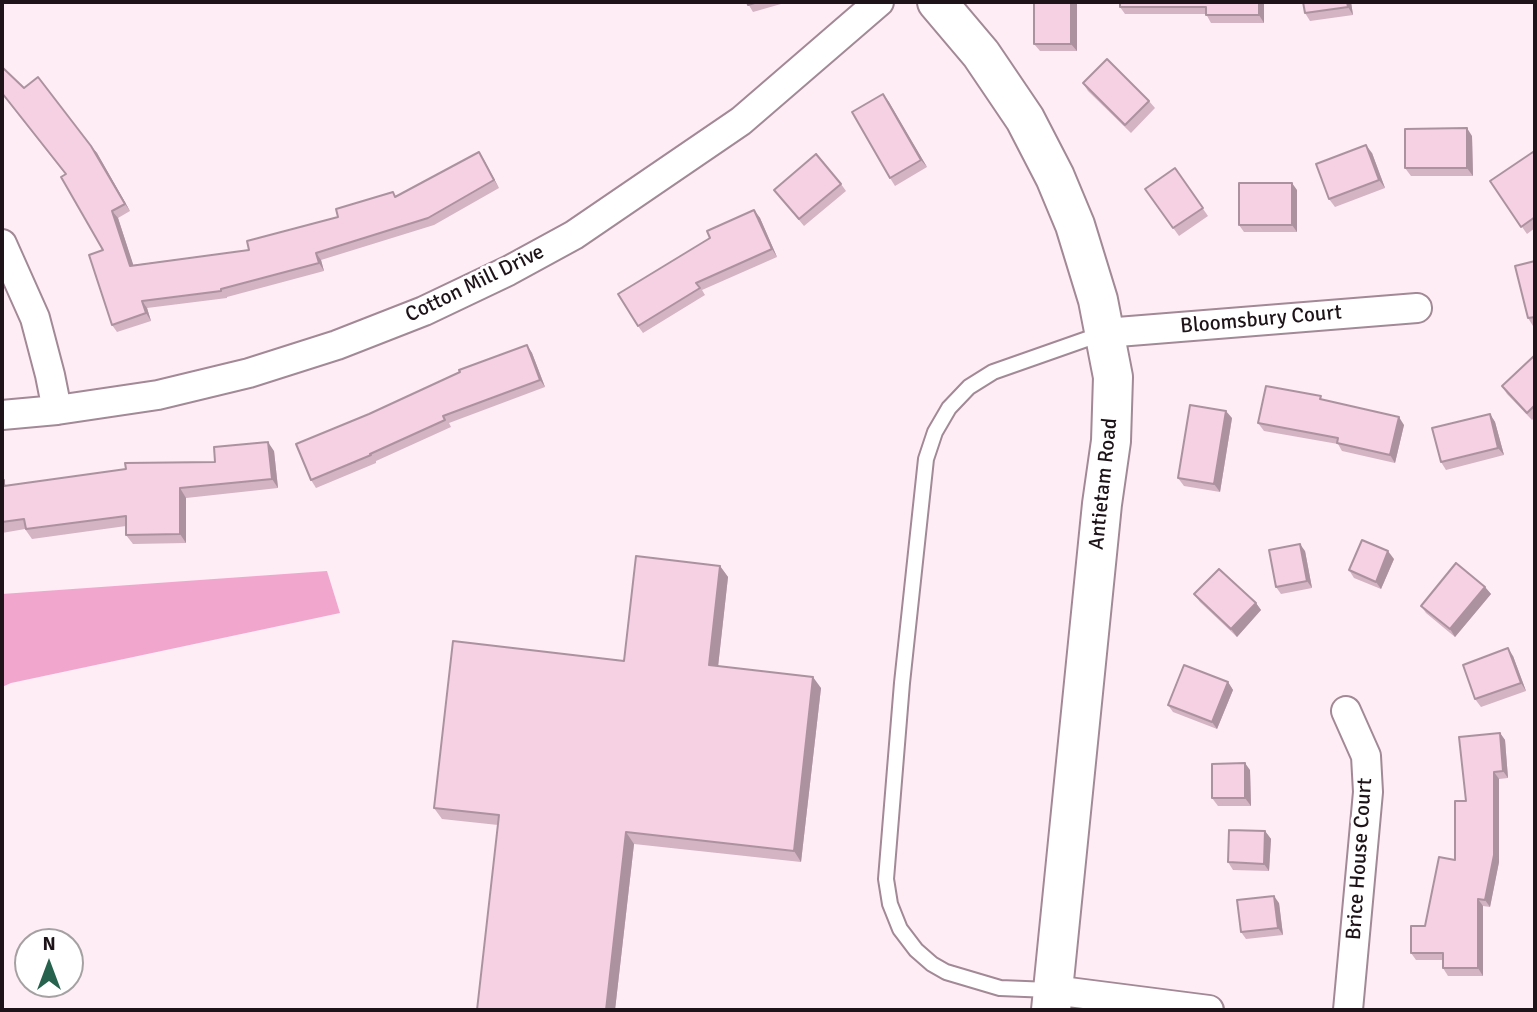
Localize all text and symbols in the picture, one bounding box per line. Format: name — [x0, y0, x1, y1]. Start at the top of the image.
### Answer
street label: Cotton Mill Drive — [402, 240, 548, 328]
street label: Bloomsbury Court — [1179, 300, 1343, 340]
street label: Antietam Road — [1085, 417, 1123, 551]
street label: Brice House Court — [1342, 777, 1378, 941]
north arrow — [14, 928, 84, 998]
text: N — [42, 932, 56, 956]

